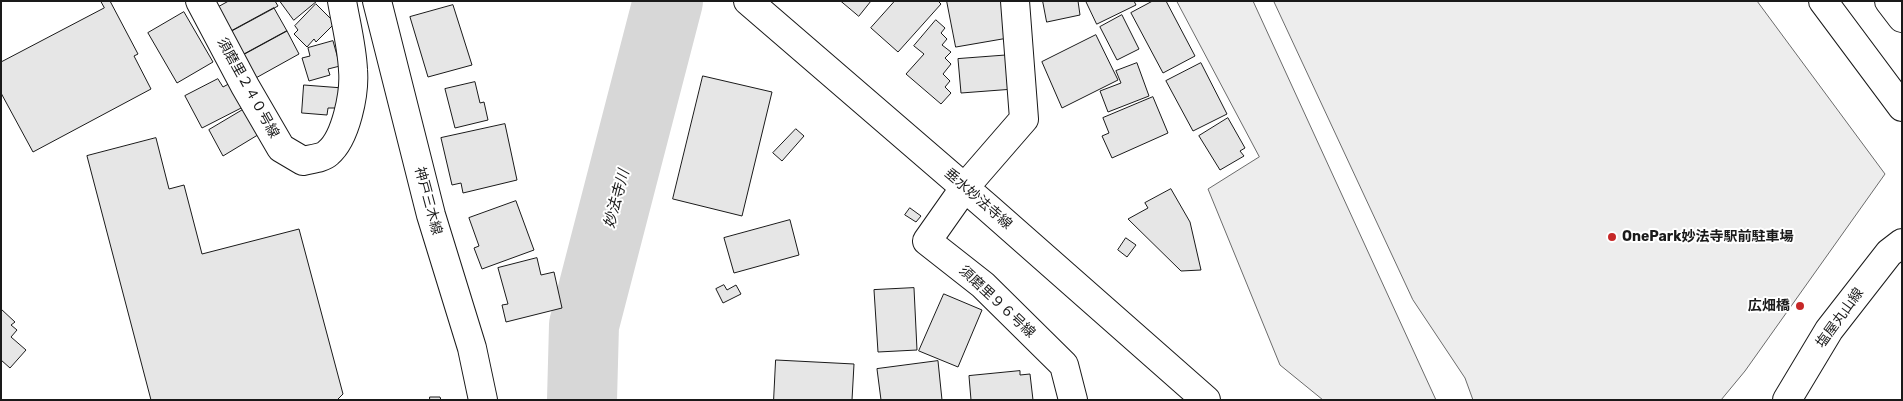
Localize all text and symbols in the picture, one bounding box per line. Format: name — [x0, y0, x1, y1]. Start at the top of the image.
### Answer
street label: 須磨里２４０号線 — [214, 35, 282, 141]
street label: 神戸三木線 — [411, 165, 445, 237]
street label: 垂水妙法寺線 — [941, 165, 1015, 233]
water label: 妙法寺川 — [601, 168, 633, 230]
place label: OnePark妙法寺駅前駐車場 — [1622, 229, 1793, 245]
marker: OnePark妙法寺駅前駐車場 — [1606, 231, 1618, 243]
street label: 須磨里９６号線 — [955, 262, 1039, 342]
street label: 塩屋丸山線 — [1813, 285, 1867, 351]
place label: 広畑橋 — [1748, 298, 1790, 314]
marker: 広畑橋 — [1794, 300, 1806, 312]

